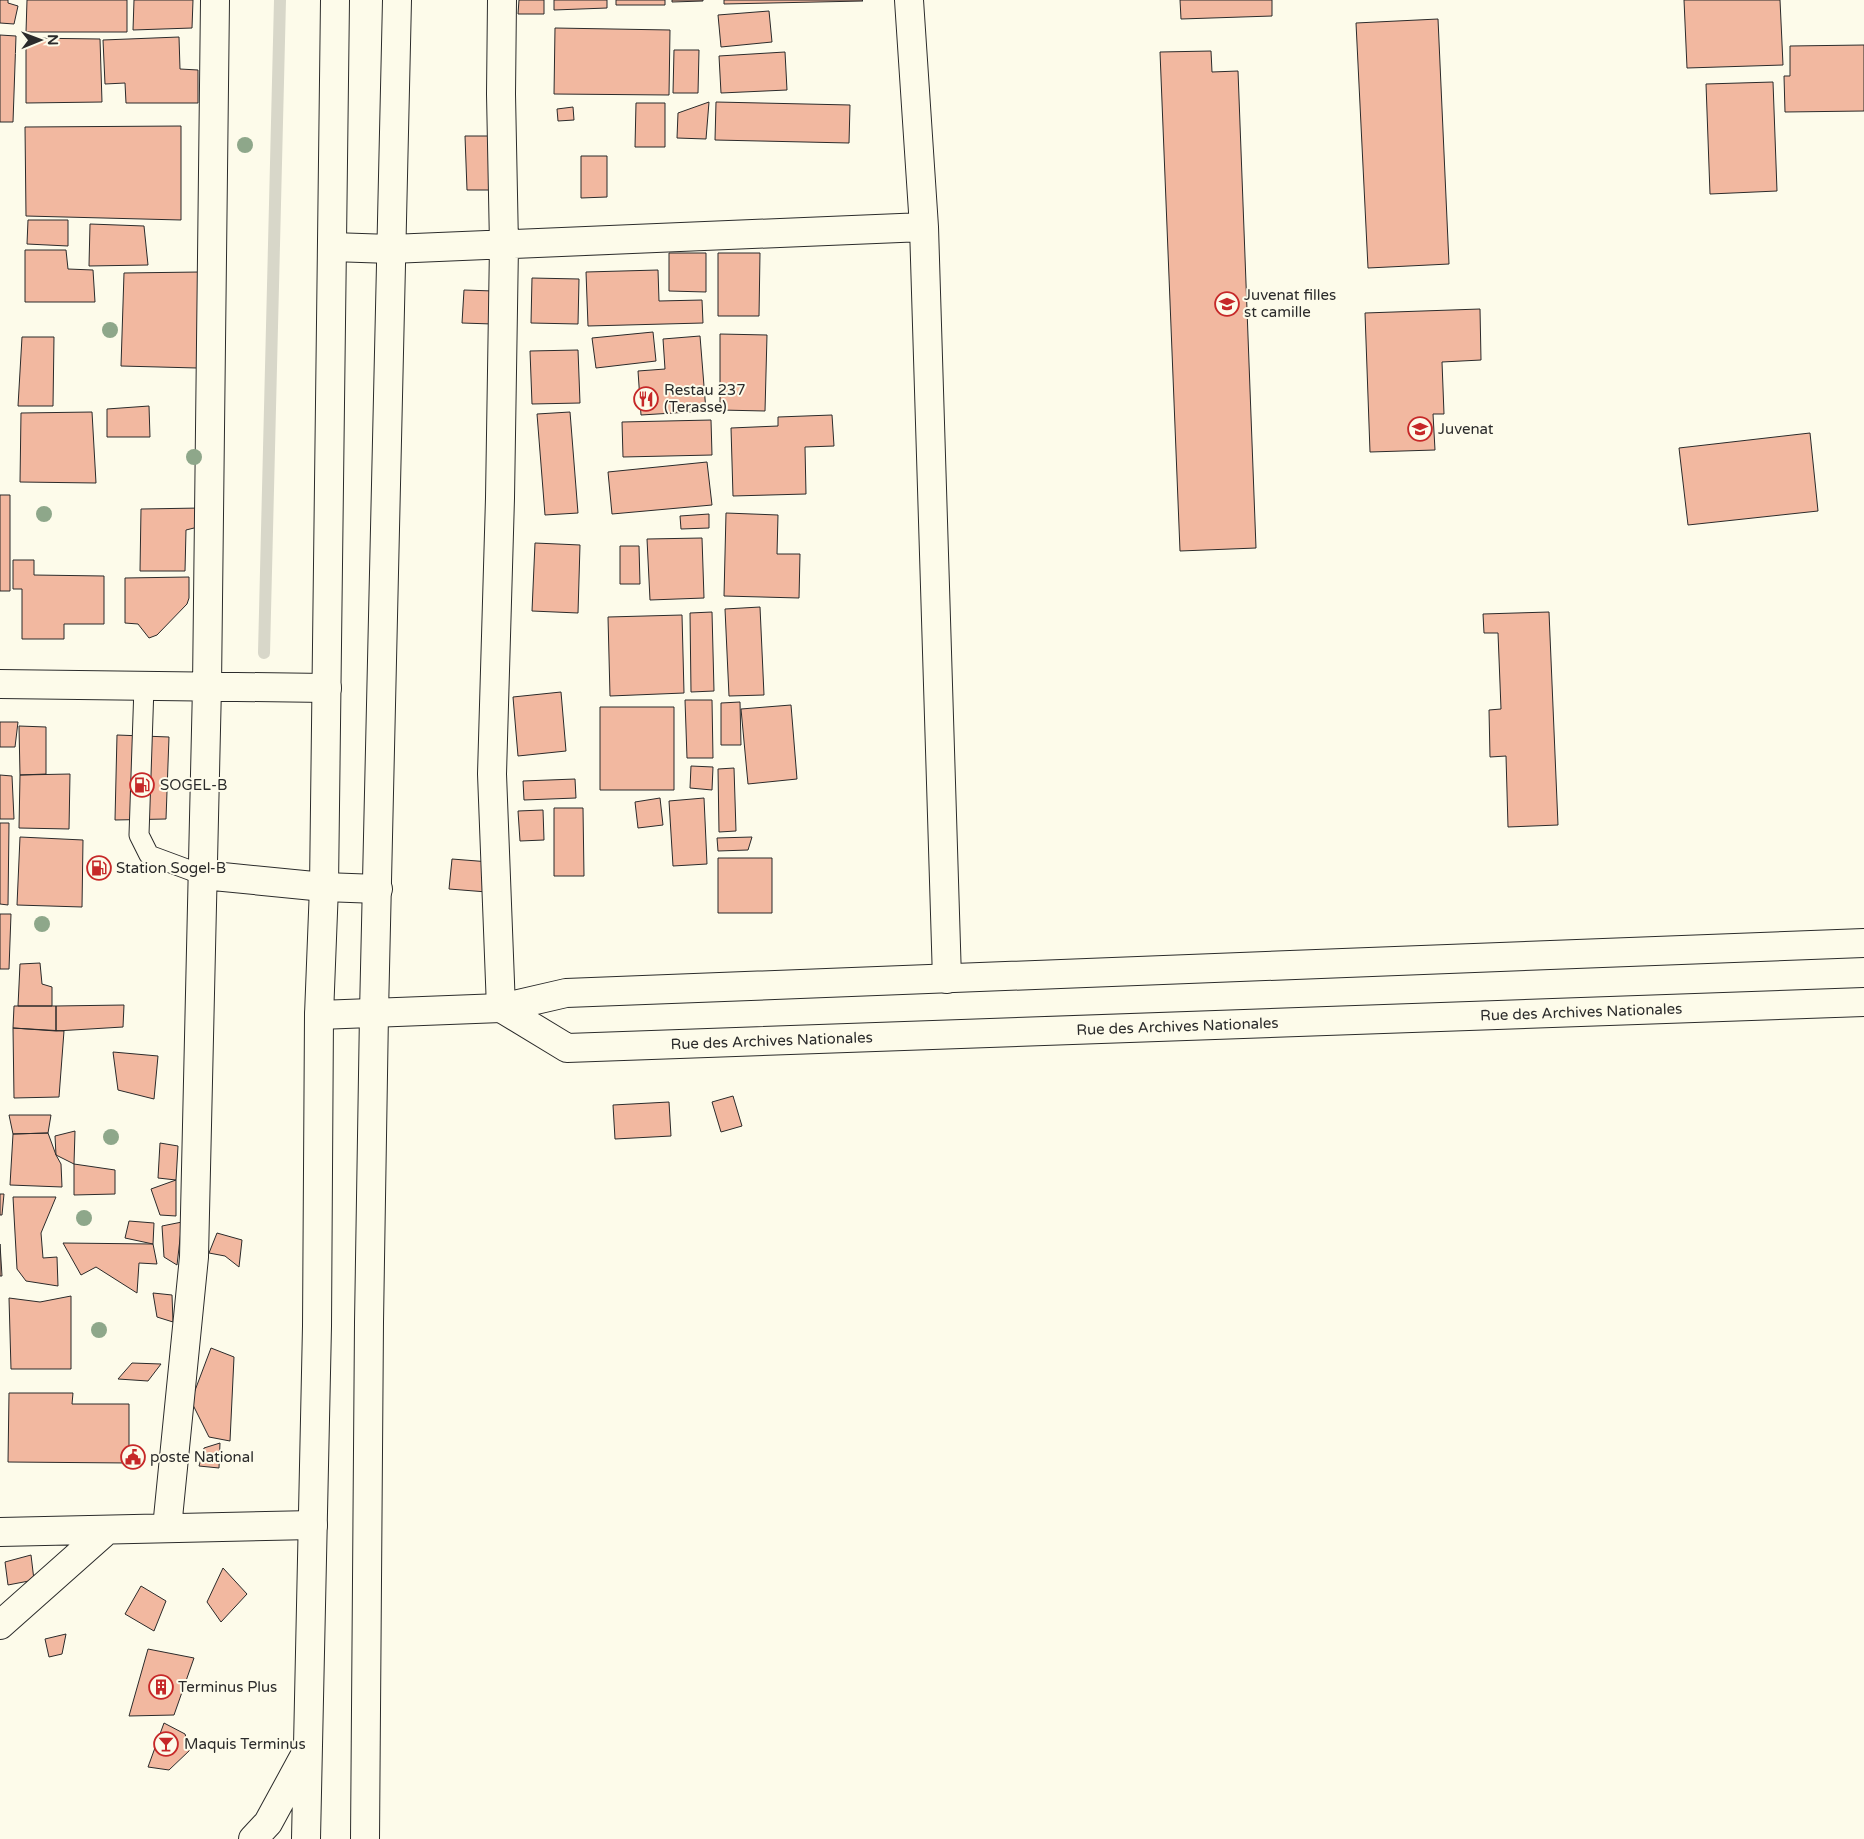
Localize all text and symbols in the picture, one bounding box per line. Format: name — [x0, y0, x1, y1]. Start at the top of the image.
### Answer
north arrow — [15, 15, 65, 65]
text: N — [44, 34, 61, 46]
place label: Juvenat filles st camille — [1244, 286, 1336, 321]
school or university icon: Juvenat filles st camille — [1214, 291, 1240, 317]
place label: Restau 237 (Terasse) — [664, 381, 746, 416]
restaurant icon: Restau 237 (Terasse) — [633, 386, 659, 412]
school or university icon: Juvenat — [1407, 416, 1433, 442]
place label: Juvenat — [1438, 420, 1494, 438]
fuel station icon: SOGEL-B — [129, 772, 155, 798]
place label: SOGEL-B — [160, 776, 228, 794]
fuel station icon: Station Sogel-B — [86, 855, 112, 881]
place label: Station Sogel-B — [116, 859, 226, 877]
street label: Rue des Archives Nationales — [1480, 999, 1683, 1025]
street label: Rue des Archives Nationales — [1076, 1014, 1279, 1039]
street label: Rue des Archives Nationales — [670, 1028, 873, 1053]
public building icon: poste National — [120, 1444, 146, 1470]
place label: poste National — [150, 1448, 254, 1466]
building icon: Terminus Plus — [148, 1674, 174, 1700]
place label: Terminus Plus — [178, 1678, 277, 1696]
bar icon: Maquis Terminus — [153, 1731, 179, 1757]
place label: Maquis Terminus — [184, 1735, 306, 1753]

